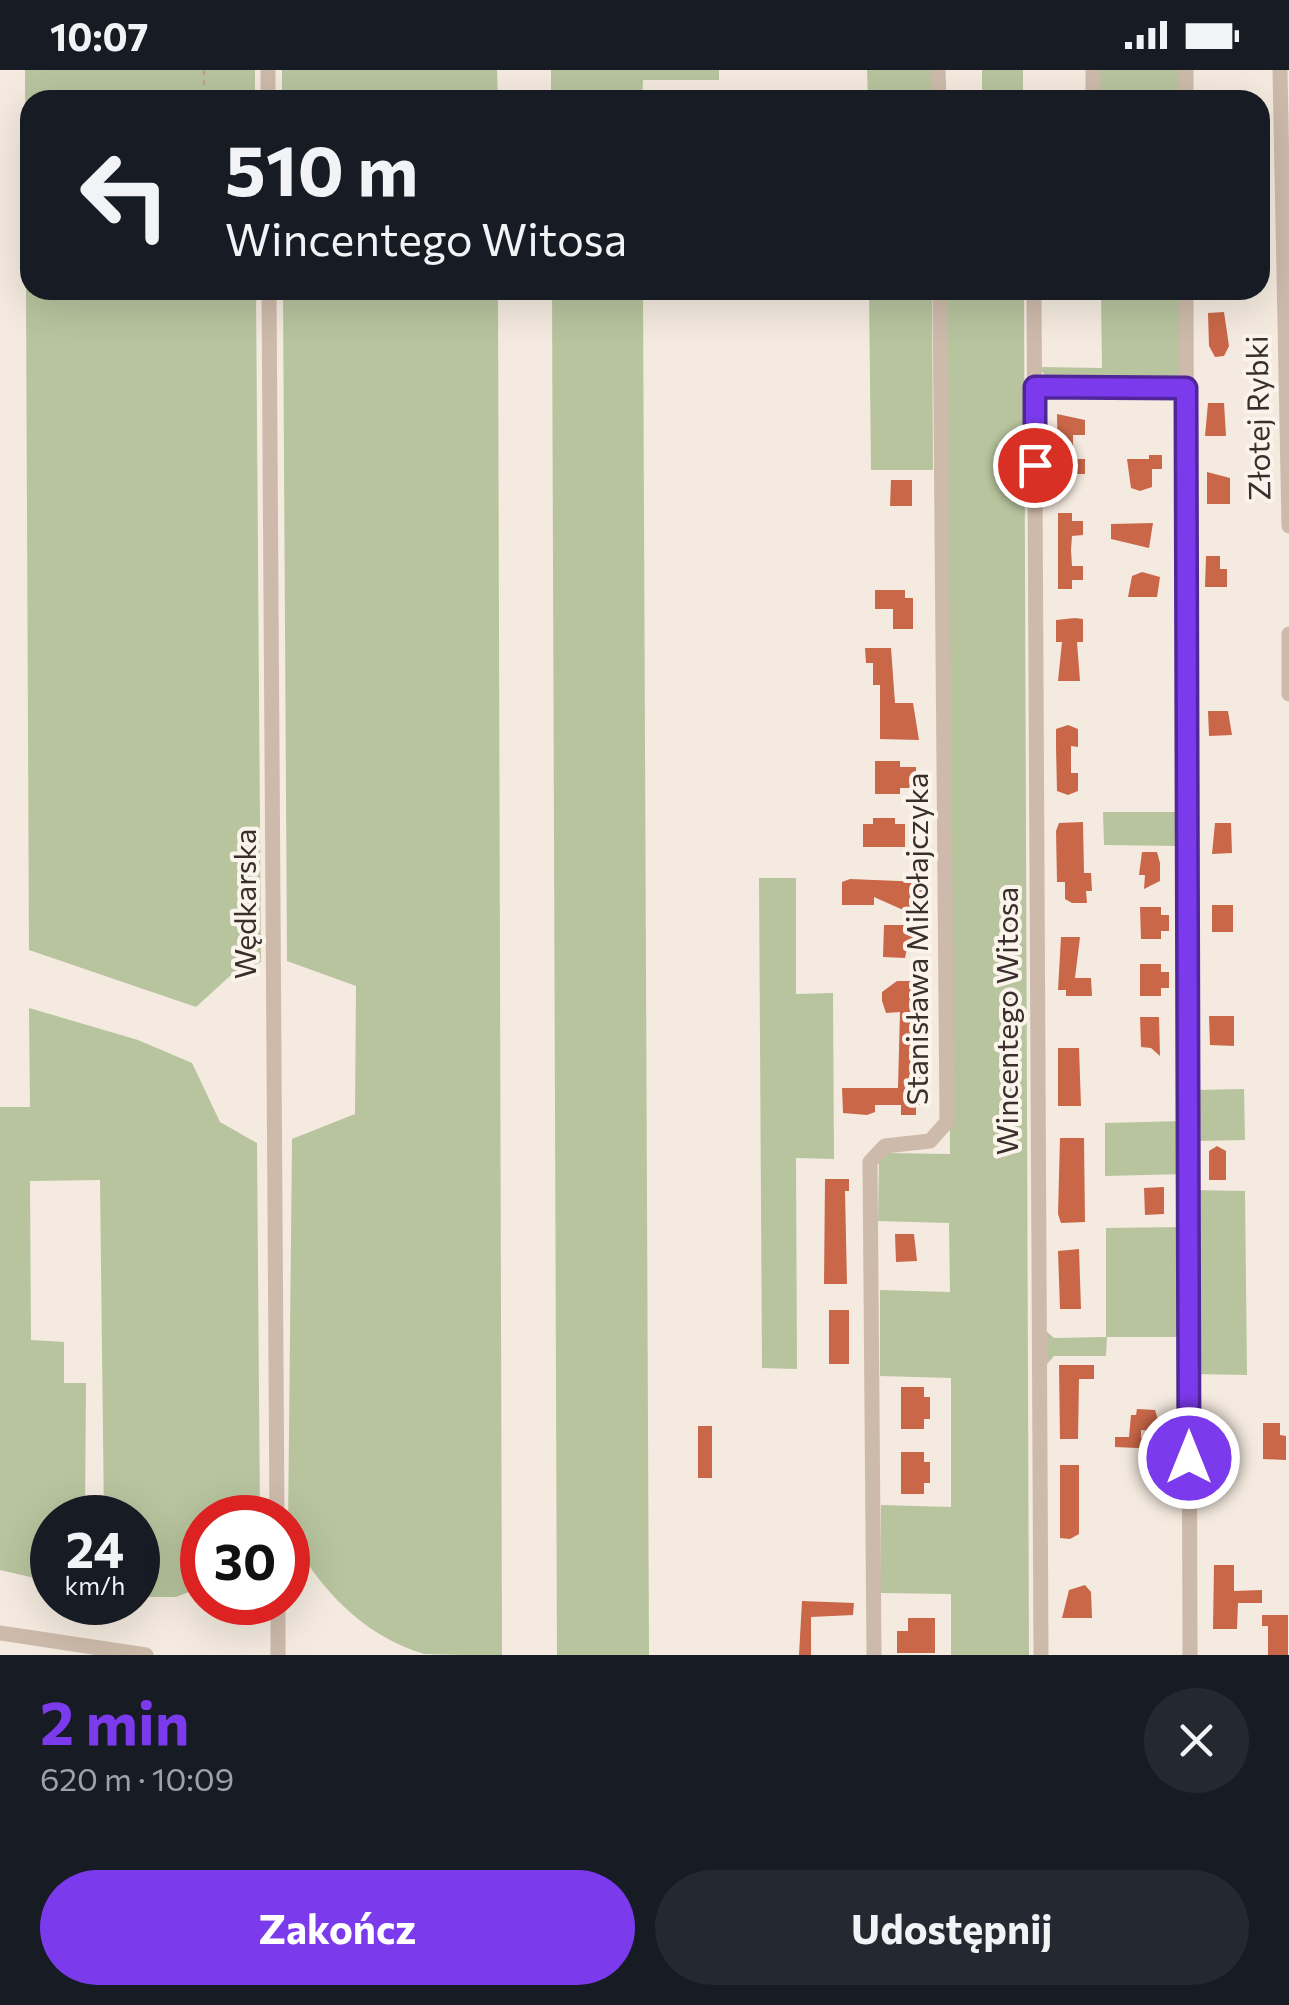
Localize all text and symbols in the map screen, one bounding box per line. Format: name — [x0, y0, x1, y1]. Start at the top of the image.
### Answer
text: 10:07 — [50, 12, 148, 59]
text: 510 m — [225, 125, 418, 210]
icon: left — [60, 130, 190, 260]
text: Wincentego Witosa — [225, 210, 627, 265]
street label: Złotej Rybki — [1237, 335, 1276, 501]
pin — [993, 423, 1078, 508]
icon: arrive — [1008, 438, 1063, 493]
street label: Stanisława Mikołajczyka — [897, 773, 934, 1105]
street label: Wędkarska — [225, 829, 262, 979]
street label: Wincentego Witosa — [987, 887, 1024, 1155]
position arrow — [1137, 1406, 1241, 1510]
speed limit sign: 30 — [180, 1495, 310, 1625]
text: 24 — [66, 1517, 124, 1578]
text: km/h — [65, 1570, 125, 1600]
text: 2 min — [40, 1684, 189, 1757]
button: close — [1144, 1688, 1249, 1793]
text: 620 m · 10:09 — [40, 1758, 234, 1798]
button: Zakończ — [40, 1870, 635, 1985]
button: Udostępnij — [655, 1870, 1249, 1985]

